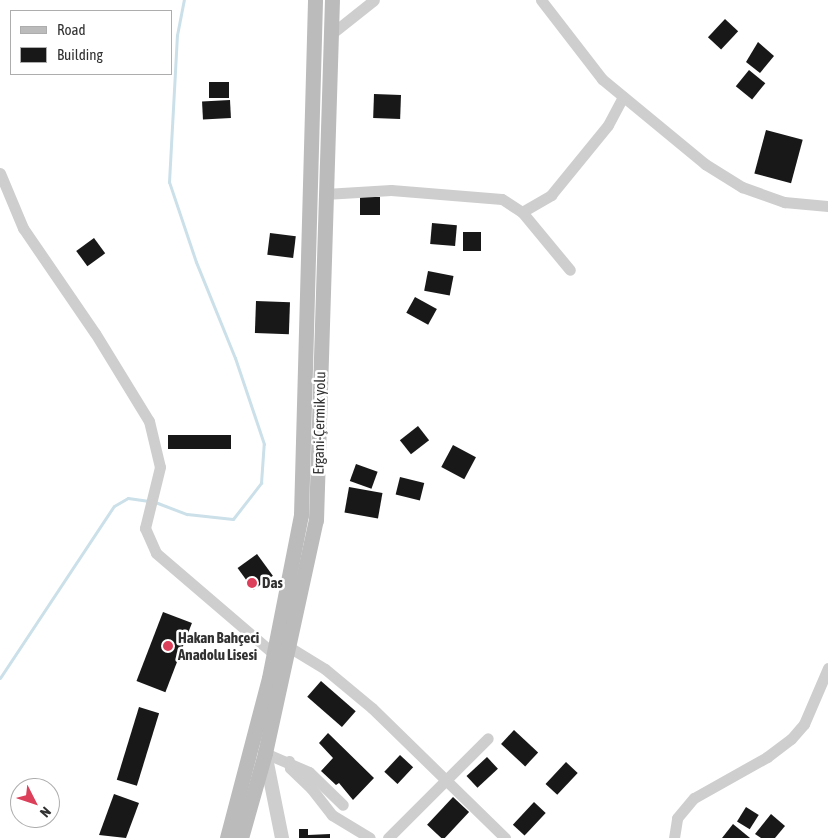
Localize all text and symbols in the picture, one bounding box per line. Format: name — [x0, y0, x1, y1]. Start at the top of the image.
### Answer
legend — [10, 10, 172, 75]
text: Road — [57, 21, 86, 38]
text: Building — [57, 46, 103, 63]
street label: Ergani-Çermik yolu — [309, 371, 329, 475]
place label: Das — [262, 574, 283, 592]
marker: Das — [246, 577, 258, 589]
place label: Hakan Bahçeci Anadolu Lisesi — [178, 628, 259, 663]
marker: Hakan Bahçeci Anadolu Lisesi — [162, 640, 174, 652]
north arrow — [10, 778, 60, 828]
text: N — [37, 804, 54, 821]

